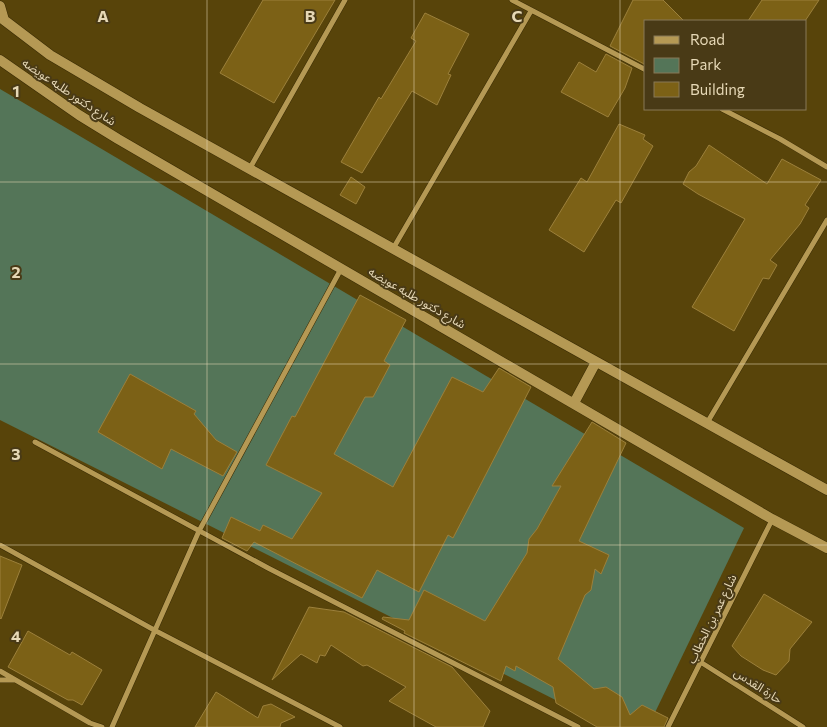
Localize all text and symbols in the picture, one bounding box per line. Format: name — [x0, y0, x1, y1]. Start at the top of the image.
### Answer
text: A — [97, 6, 109, 25]
text: B — [305, 6, 316, 25]
text: C — [512, 6, 523, 25]
legend — [644, 20, 807, 110]
text: Road — [690, 30, 725, 48]
street label: شارع دكتور طلبه عويضه — [18, 55, 119, 130]
text: Park — [690, 55, 721, 73]
text: Building — [690, 80, 745, 98]
text: 1 — [12, 81, 20, 100]
text: 2 — [11, 262, 21, 281]
street label: شارع دكتور طلبه عويضه — [365, 264, 468, 333]
text: 3 — [11, 444, 21, 463]
street label: شارع عمر بن الخطاب — [683, 572, 741, 667]
text: 4 — [11, 626, 21, 645]
street label: حارة القدس — [731, 664, 785, 707]

